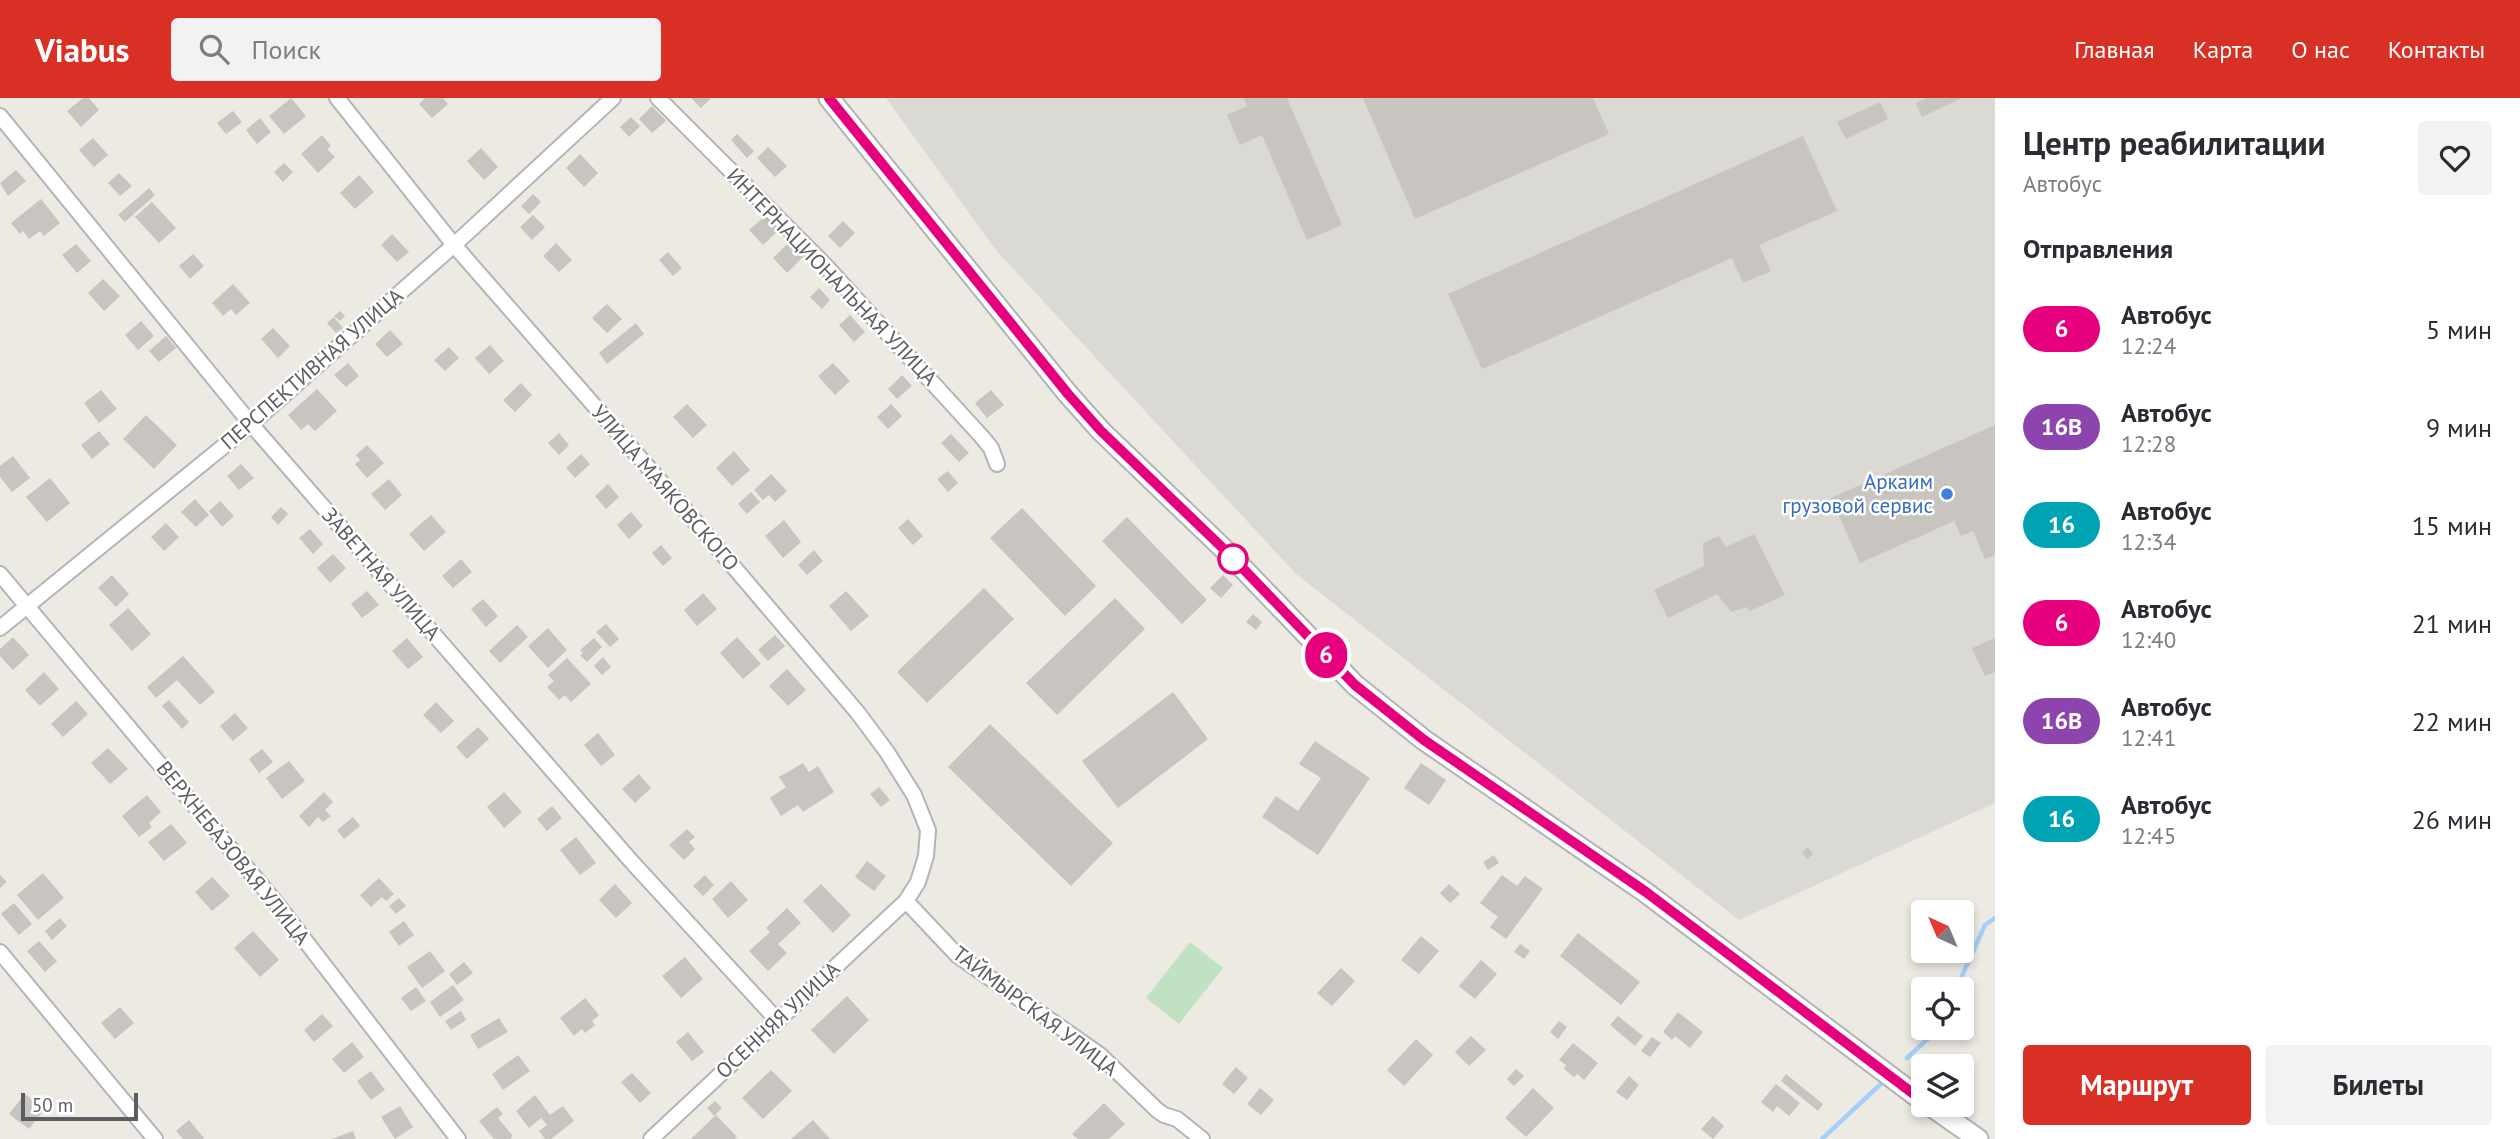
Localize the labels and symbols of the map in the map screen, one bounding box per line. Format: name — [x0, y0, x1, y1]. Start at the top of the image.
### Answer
street label: ИНТЕРНАЦИОНАЛЬНАЯ УЛИЦА — [721, 162, 944, 392]
street label: ПЕРСПЕКТИВНАЯ УЛИЦА — [215, 282, 409, 455]
street label: УЛИЦА МАЯКОВСКОГО — [586, 399, 745, 576]
place label: Аркаим грузовой сервис — [1783, 468, 1933, 519]
marker: Аркаим грузовой сервис — [1939, 486, 1955, 502]
street label: ЗАВЕТНАЯ УЛИЦА — [316, 502, 447, 646]
unlabelled marker — [1218, 544, 1248, 574]
line badge: 6 — [1303, 632, 1349, 678]
street label: ВЕРХНЕБАЗОВАЯ УЛИЦА — [151, 755, 316, 951]
north arrow — [1911, 900, 1974, 962]
street label: ТАЙМЫРСКАЯ УЛИЦА — [947, 940, 1124, 1082]
street label: ОСЕННЯЯ УЛИЦА — [710, 955, 846, 1084]
scale bar — [21, 1090, 138, 1122]

